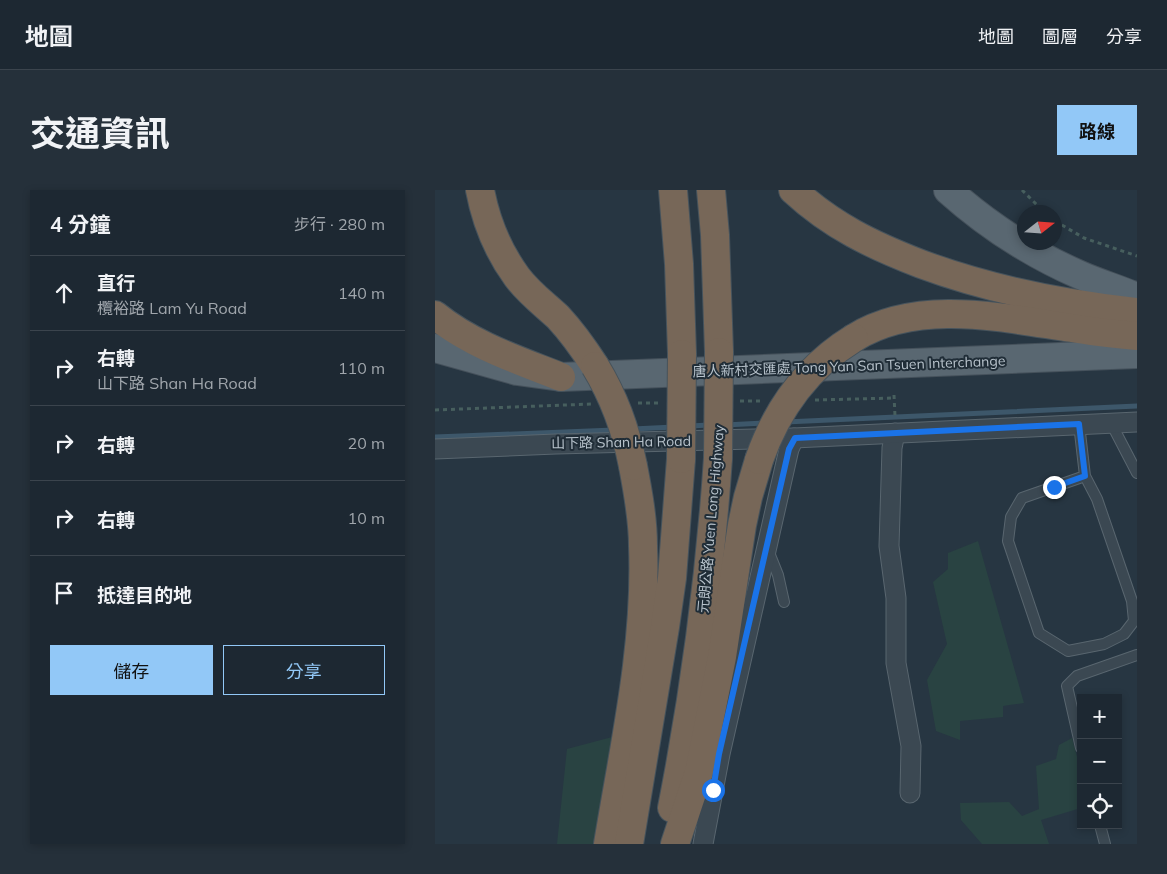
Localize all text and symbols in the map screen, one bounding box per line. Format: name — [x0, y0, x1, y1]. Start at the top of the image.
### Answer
text: 地圖 — [25, 21, 73, 51]
text: 地圖 — [978, 25, 1014, 48]
text: 圖層 — [1042, 25, 1078, 48]
text: 分享 — [1106, 25, 1142, 48]
button: 路線 — [1057, 105, 1137, 155]
text: 交通資訊 — [30, 111, 170, 155]
north arrow — [1017, 205, 1062, 250]
text: 4 分鐘 — [50, 211, 110, 237]
text: 步行 · 280 m — [294, 214, 385, 234]
text: 直行 — [97, 271, 135, 295]
icon: ahead — [50, 279, 78, 307]
text: 140 m — [338, 283, 385, 303]
text: 欖裕路 Lam Yu Road — [97, 298, 247, 318]
text: 右轉 — [97, 346, 135, 370]
street label: 唐人新村交匯處 Tong Yan San Tsuen Interchange — [692, 352, 1006, 380]
icon: right — [50, 354, 78, 382]
text: 110 m — [338, 358, 385, 378]
text: 山下路 Shan Ha Road — [97, 373, 257, 393]
street label: 元朗公路 Yuen Long Highway — [694, 424, 728, 614]
icon: right — [50, 429, 78, 457]
street label: 山下路 Shan Ha Road — [551, 432, 691, 452]
text: 右轉 — [97, 433, 135, 457]
text: 20 m — [348, 433, 385, 453]
route end — [1043, 476, 1066, 499]
icon: right — [50, 504, 78, 532]
text: 右轉 — [97, 508, 135, 532]
text: 10 m — [348, 508, 385, 528]
icon: arrive — [50, 579, 78, 607]
text: 抵達目的地 — [97, 583, 192, 607]
button: 儲存 — [50, 645, 213, 695]
button: 分享 — [223, 645, 385, 695]
map controls — [1077, 694, 1122, 829]
button: + — [1077, 694, 1122, 739]
button: − — [1077, 739, 1122, 784]
route start — [702, 779, 725, 802]
button: locate — [1077, 784, 1122, 829]

